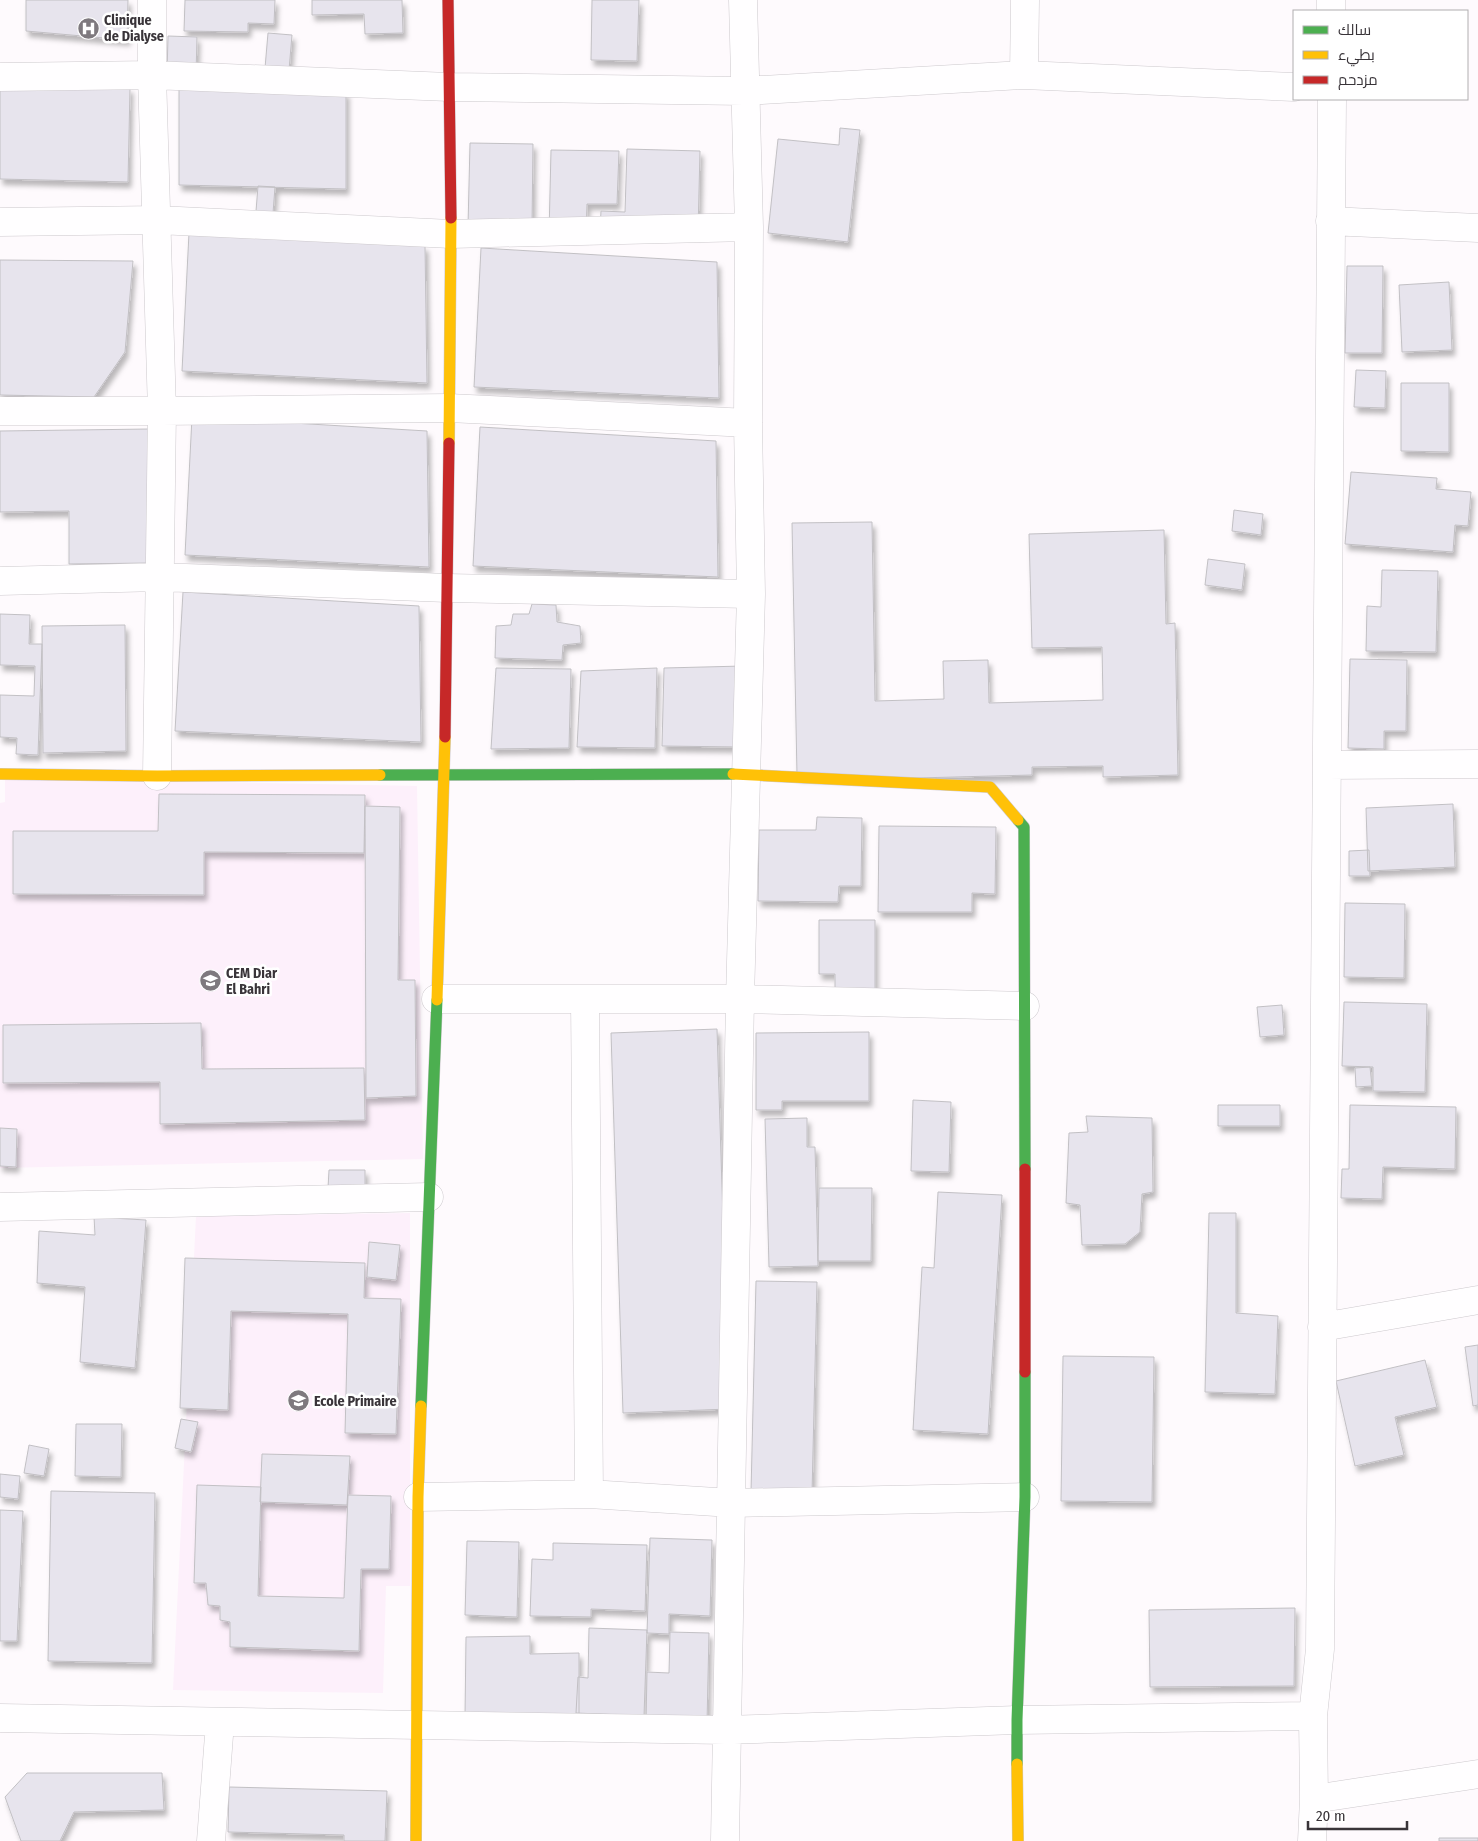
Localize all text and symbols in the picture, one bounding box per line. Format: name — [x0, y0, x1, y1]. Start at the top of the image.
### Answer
legend — [1293, 10, 1468, 100]
place label: Clinique de Dialyse — [104, 12, 164, 45]
hospital icon: Clinique de Dialyse — [76, 16, 100, 40]
text: سالك — [1338, 21, 1371, 39]
text: بطيء — [1338, 46, 1375, 67]
text: مزدحم — [1338, 71, 1378, 90]
place label: CEM Diar El Bahri — [226, 965, 278, 998]
school or university icon: CEM Diar El Bahri — [198, 969, 222, 993]
school or university icon: Ecole Primaire — [286, 1389, 310, 1413]
place label: Ecole Primaire — [314, 1393, 397, 1410]
scale bar — [1308, 1798, 1407, 1830]
text: 20 m — [1316, 1807, 1346, 1825]

